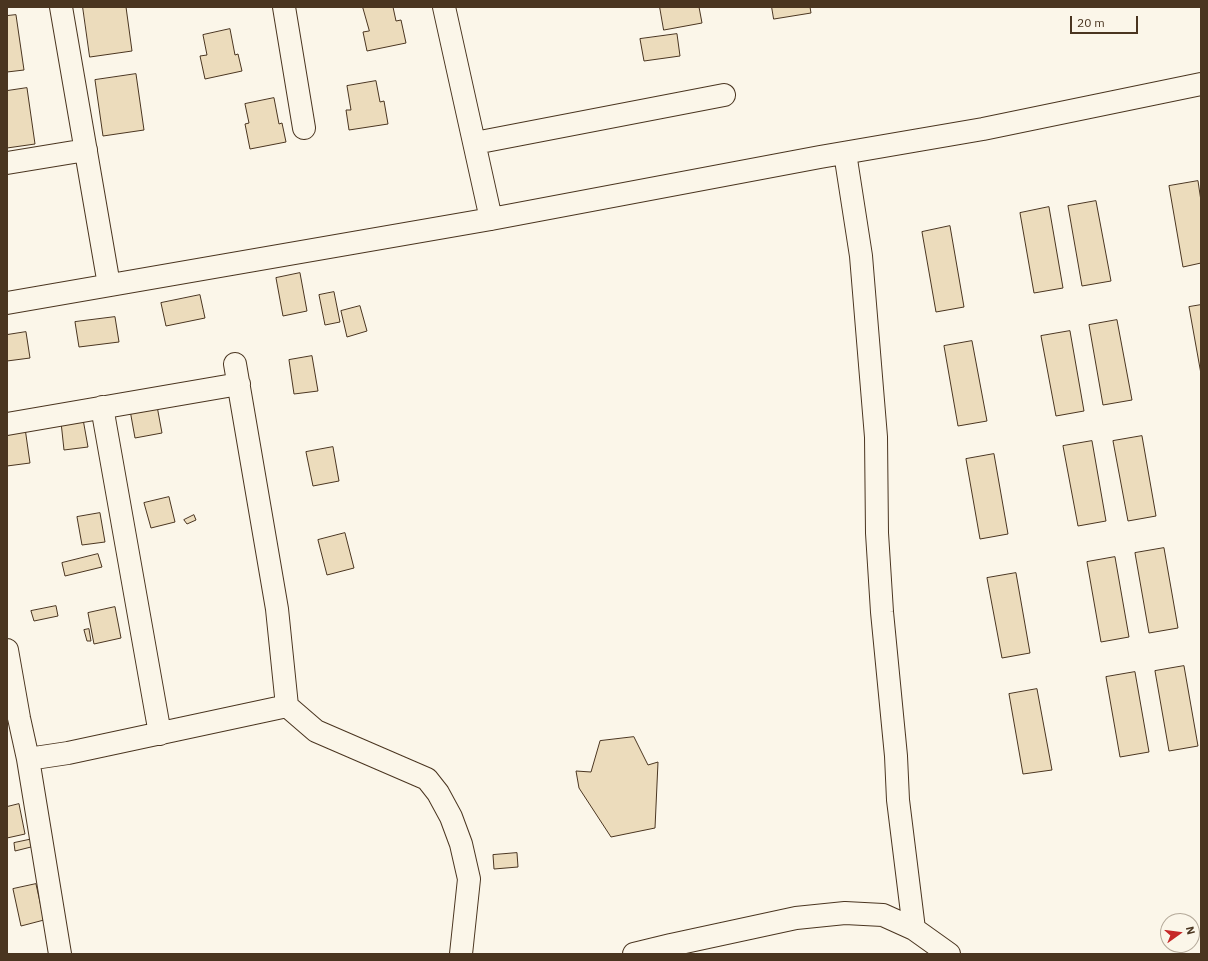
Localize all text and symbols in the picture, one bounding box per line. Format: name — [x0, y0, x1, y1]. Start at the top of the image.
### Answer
scale bar — [1072, 8, 1140, 34]
text: 20 m — [1077, 15, 1105, 30]
north arrow — [1160, 913, 1200, 953]
text: N — [1183, 925, 1198, 936]

